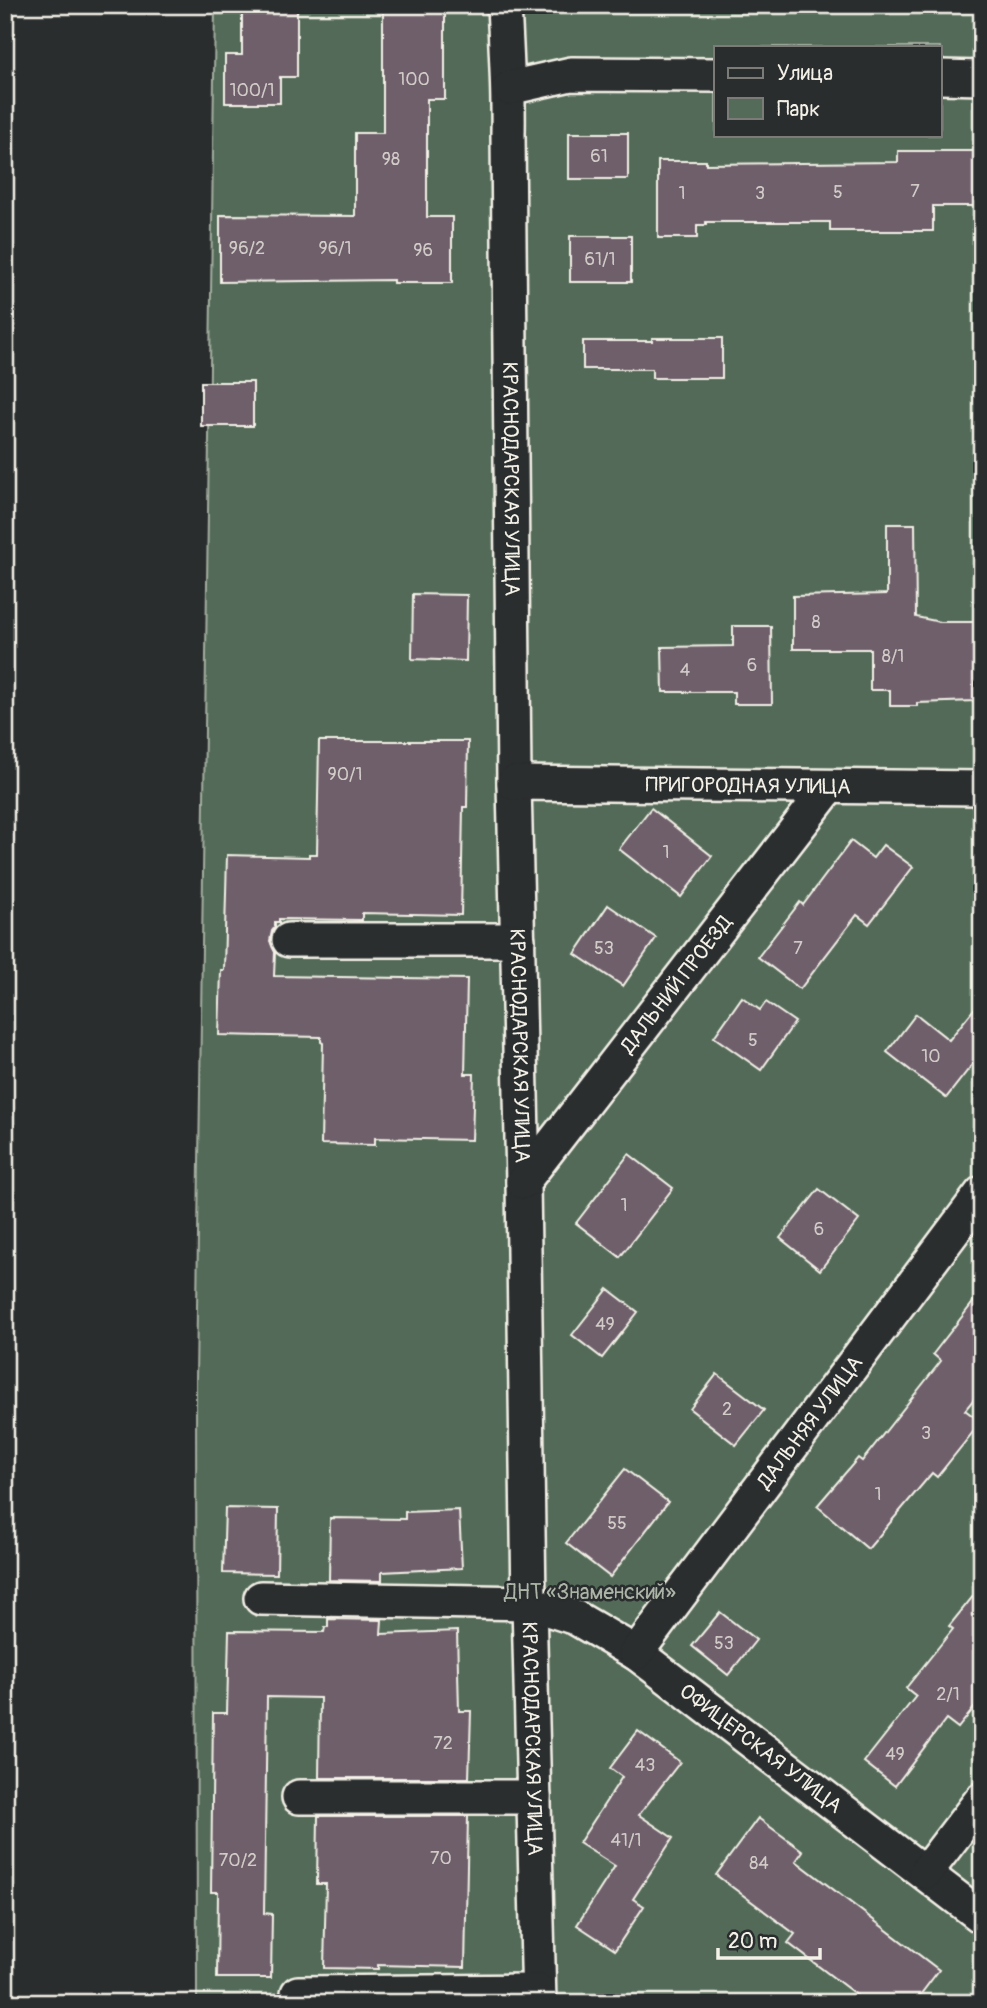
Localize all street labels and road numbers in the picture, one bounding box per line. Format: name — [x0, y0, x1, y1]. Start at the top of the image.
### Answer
street label: КРАСНОДАРСКАЯ УЛИЦА — [497, 362, 526, 596]
street label: ПРИГОРОДНАЯ УЛИЦА — [645, 771, 851, 800]
street label: ДАЛЬНИЙ ПРОЕЗД — [614, 910, 738, 1059]
street label: КРАСНОДАРСКАЯ УЛИЦА — [504, 928, 536, 1163]
street label: ДАЛЬНЯЯ УЛИЦА — [750, 1350, 869, 1495]
street label: КРАСНОДАРСКАЯ УЛИЦА — [516, 1621, 549, 1856]
street label: ОФИЦЕРСКАЯ УЛИЦА — [674, 1678, 848, 1819]

